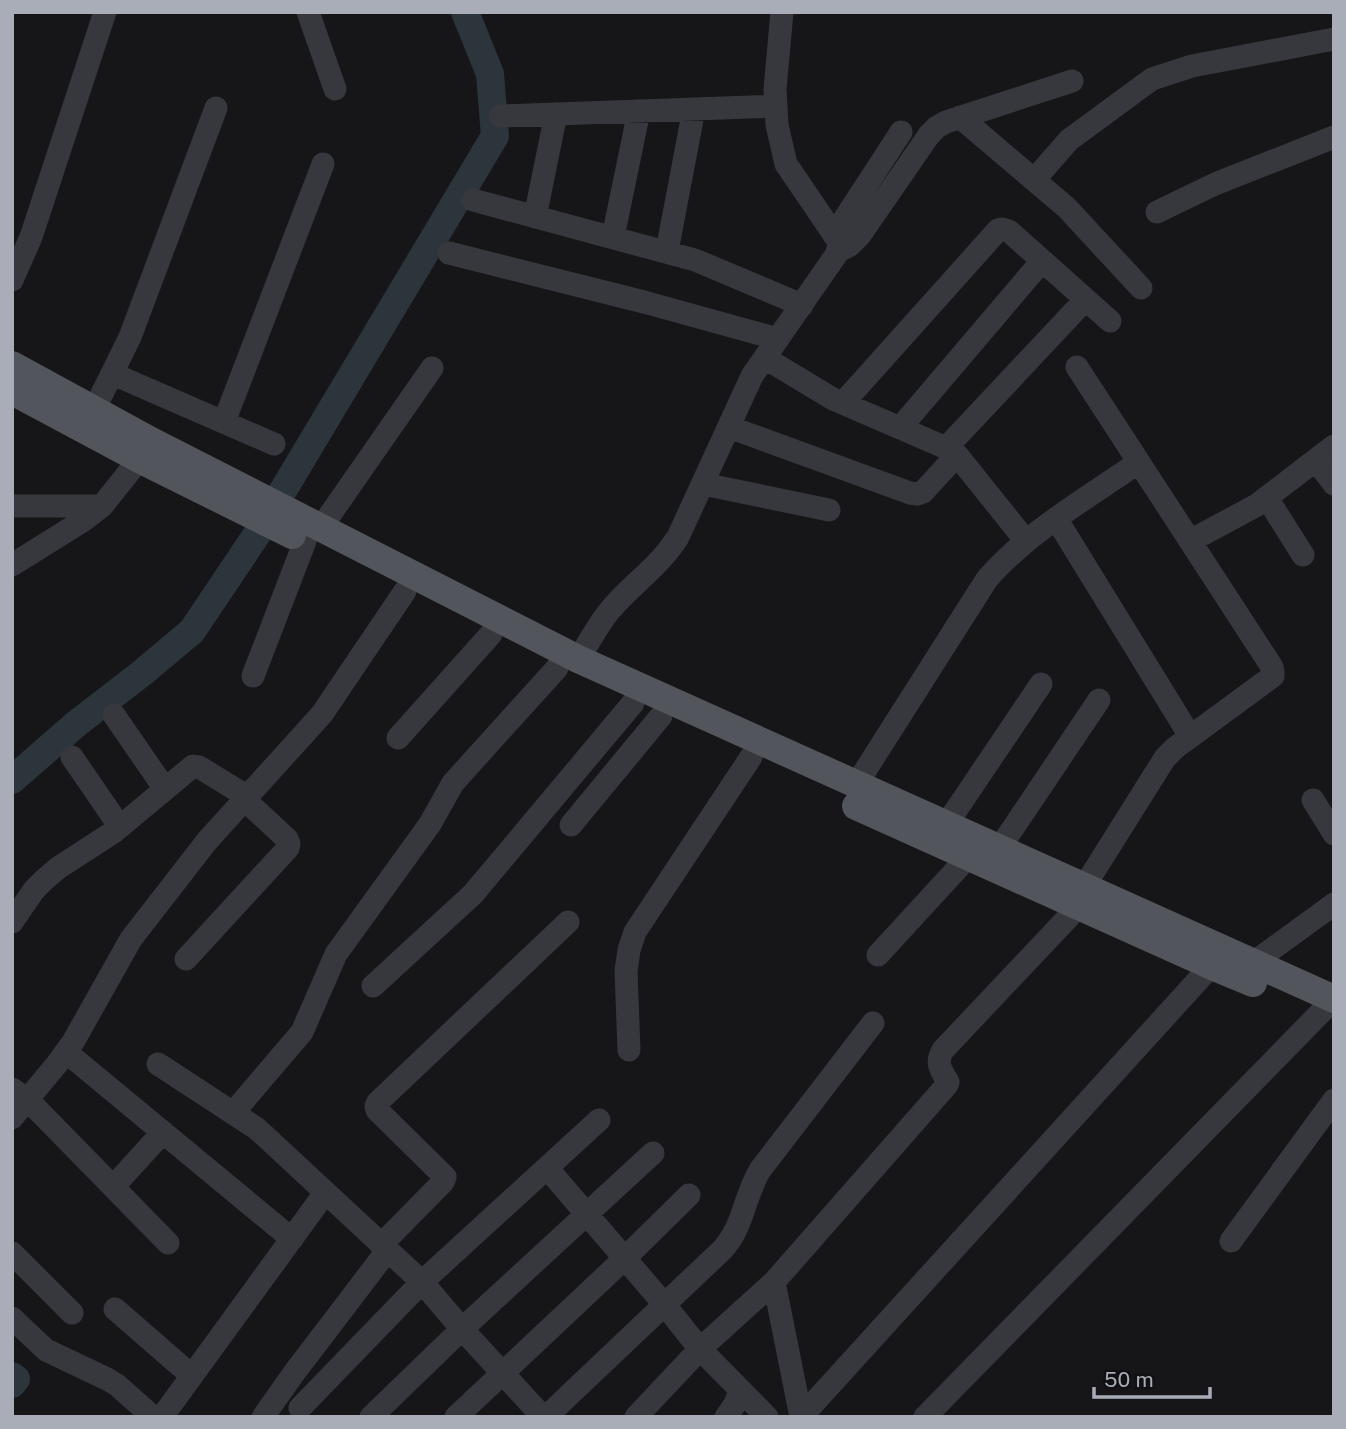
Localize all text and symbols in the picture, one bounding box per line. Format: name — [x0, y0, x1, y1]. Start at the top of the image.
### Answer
scale bar — [1094, 1356, 1210, 1400]
text: 50 m — [1104, 1367, 1154, 1392]

